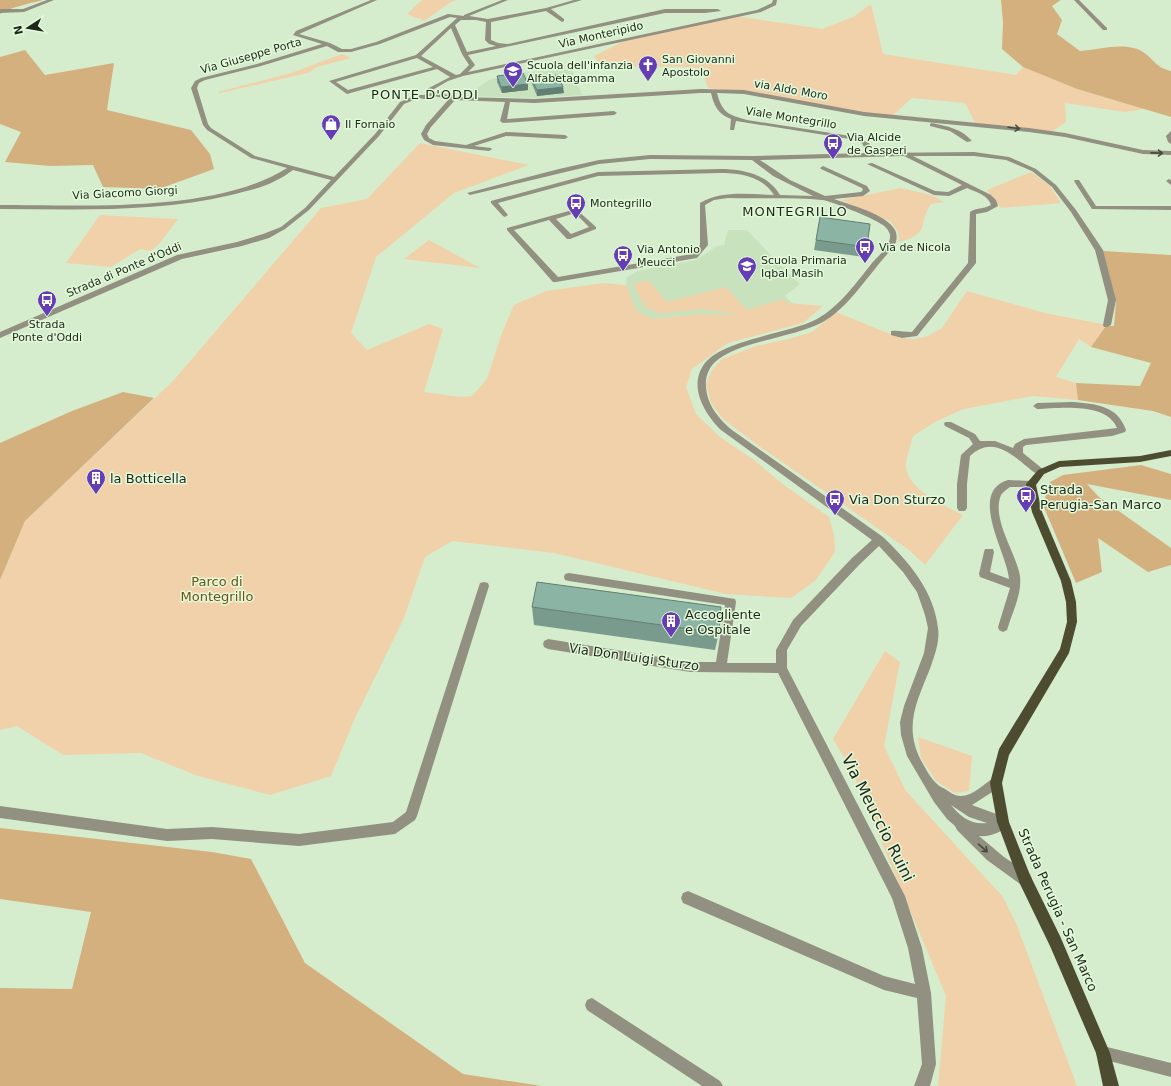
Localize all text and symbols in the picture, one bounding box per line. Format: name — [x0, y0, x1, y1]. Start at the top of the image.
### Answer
north arrow — [8, 8, 48, 48]
street label: Via Monteripido — [558, 19, 645, 51]
text: N — [11, 24, 26, 36]
street label: Via Giuseppe Porta — [199, 35, 303, 77]
place label: San Giovanni Apostolo — [662, 53, 735, 79]
church icon: San Giovanni Apostolo — [637, 54, 659, 82]
place label: Scuola dell'infanzia Alfabetagamma — [527, 59, 633, 85]
school or university icon: Scuola dell'infanzia Alfabetagamma — [502, 60, 524, 88]
street label: via Aldo Moro — [753, 77, 829, 103]
district label: PONTE D'ODDI — [371, 87, 479, 102]
street label: Viale Montegrillo — [745, 104, 838, 132]
shop icon: Il Fornaio — [320, 113, 342, 141]
place label: Il Fornaio — [345, 118, 396, 131]
one-way arrow — [1007, 124, 1020, 132]
place label: Via Alcide de Gasperi — [847, 131, 907, 157]
bus stop icon: Via Alcide de Gasperi — [822, 132, 844, 160]
one-way arrow — [1150, 149, 1163, 157]
street label: Via Giacomo Giorgi — [72, 184, 178, 202]
bus stop icon: Montegrillo — [565, 192, 587, 220]
place label: Montegrillo — [590, 197, 652, 210]
district label: MONTEGRILLO — [742, 204, 848, 219]
bus stop icon: Via de Nicola — [854, 236, 876, 264]
street label: Strada di Ponte d'Oddi — [65, 240, 183, 300]
place label: Via de Nicola — [879, 241, 951, 254]
place label: Via Antonio Meucci — [637, 243, 700, 269]
bus stop icon: Via Antonio Meucci — [612, 244, 634, 272]
place label: Scuola Primaria Iqbal Masih — [761, 254, 847, 280]
school or university icon: Scuola Primaria Iqbal Masih — [736, 255, 758, 283]
bus stop icon: Strada Ponte d'Oddi — [36, 289, 58, 317]
place label: Strada Ponte d'Oddi — [12, 318, 82, 344]
building icon: la Botticella — [85, 467, 107, 495]
place label: la Botticella — [110, 471, 187, 486]
place label: Strada Perugia-San Marco — [1040, 482, 1161, 512]
bus stop icon: Strada Perugia-San Marco — [1015, 485, 1037, 513]
bus stop icon: Via Don Sturzo — [824, 488, 846, 516]
place label: Via Don Sturzo — [849, 492, 945, 507]
park label: Parco di Montegrillo — [181, 574, 253, 604]
place label: Accogliente e Ospitale — [685, 607, 761, 637]
building icon: Accogliente e Ospitale — [660, 610, 682, 638]
street label: Via Don Luigi Sturzo — [568, 640, 700, 674]
street label: Via Meuccio Ruini — [838, 751, 918, 885]
street label: Strada Perugia - San Marco — [1015, 826, 1101, 994]
one-way arrow — [978, 844, 988, 853]

